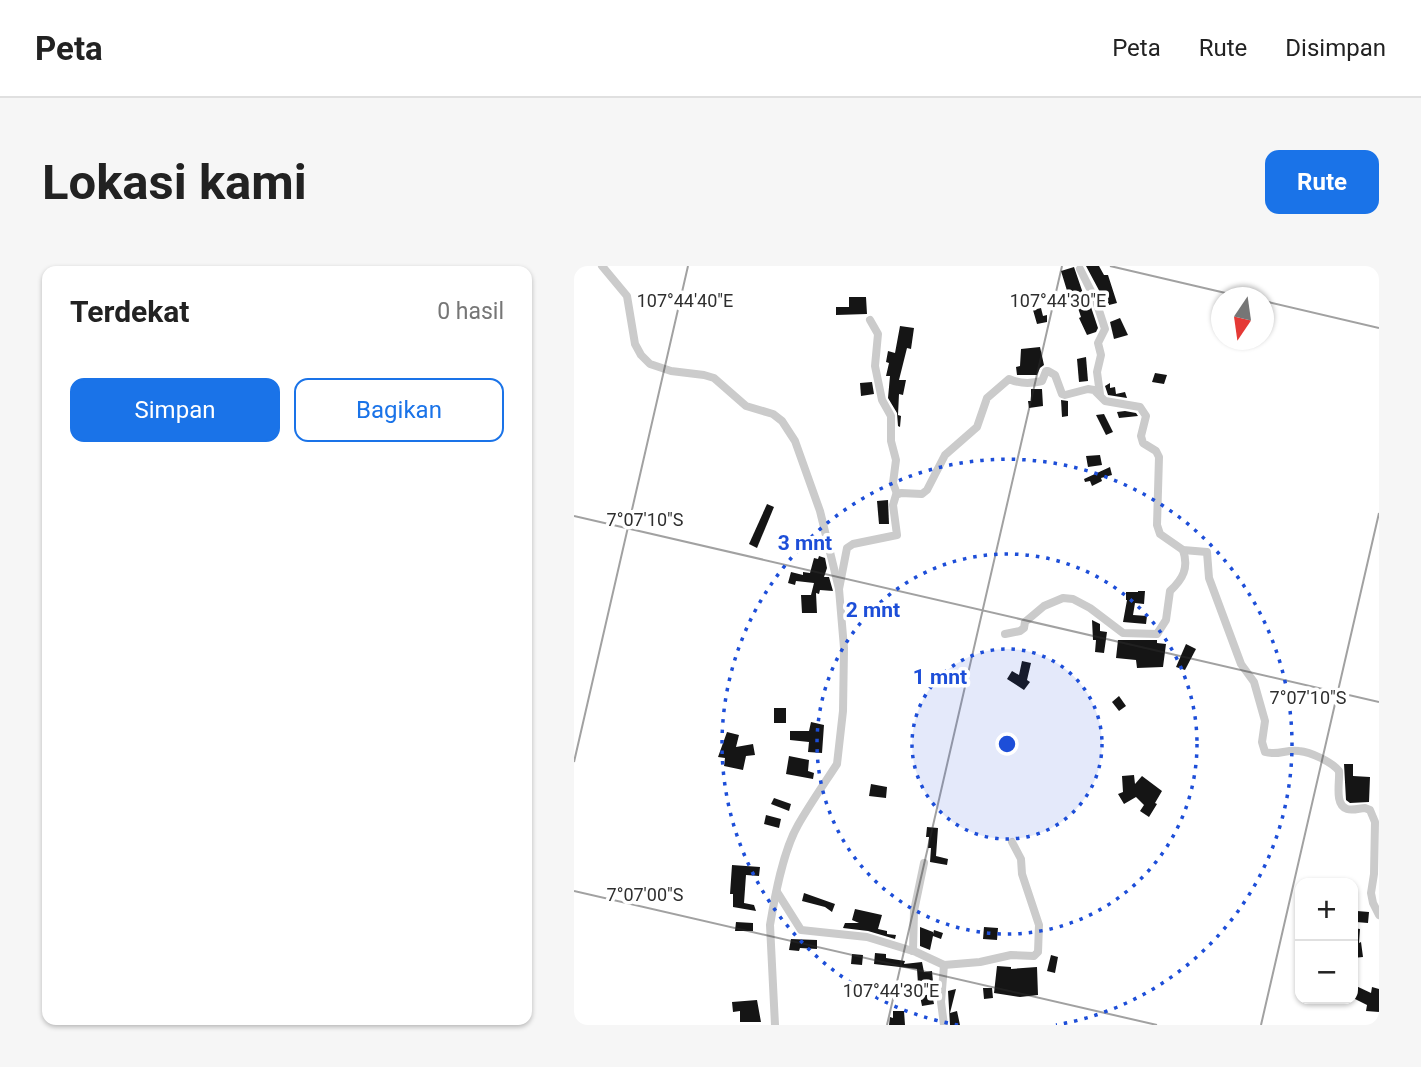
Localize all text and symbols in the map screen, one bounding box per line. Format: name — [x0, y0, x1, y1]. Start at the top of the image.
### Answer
text: Peta — [35, 29, 103, 68]
text: Peta — [1112, 34, 1161, 62]
text: Rute — [1199, 34, 1247, 62]
text: Disimpan — [1285, 34, 1386, 62]
button: Rute — [1265, 150, 1379, 214]
text: Lokasi kami — [42, 154, 307, 211]
north arrow — [1211, 287, 1274, 350]
text: 107°44'40"E — [637, 290, 733, 311]
text: 107°44'30"E — [1010, 290, 1106, 311]
text: Terdekat — [70, 294, 189, 329]
text: 0 hasil — [437, 298, 504, 325]
button: Simpan — [70, 378, 280, 442]
button: Bagikan — [294, 378, 504, 442]
text: 7°07'10"S — [607, 509, 684, 530]
text: 3 mnt — [778, 531, 832, 555]
text: 2 mnt — [846, 598, 900, 622]
text: 1 mnt — [913, 665, 967, 689]
text: 7°07'10"S — [1270, 687, 1347, 708]
centre of rings — [995, 732, 1019, 756]
map controls — [1295, 878, 1358, 1004]
button: + — [1295, 878, 1358, 941]
text: 7°07'00"S — [607, 884, 684, 905]
button: − — [1295, 941, 1358, 1004]
text: 107°44'30"E — [843, 980, 939, 1001]

